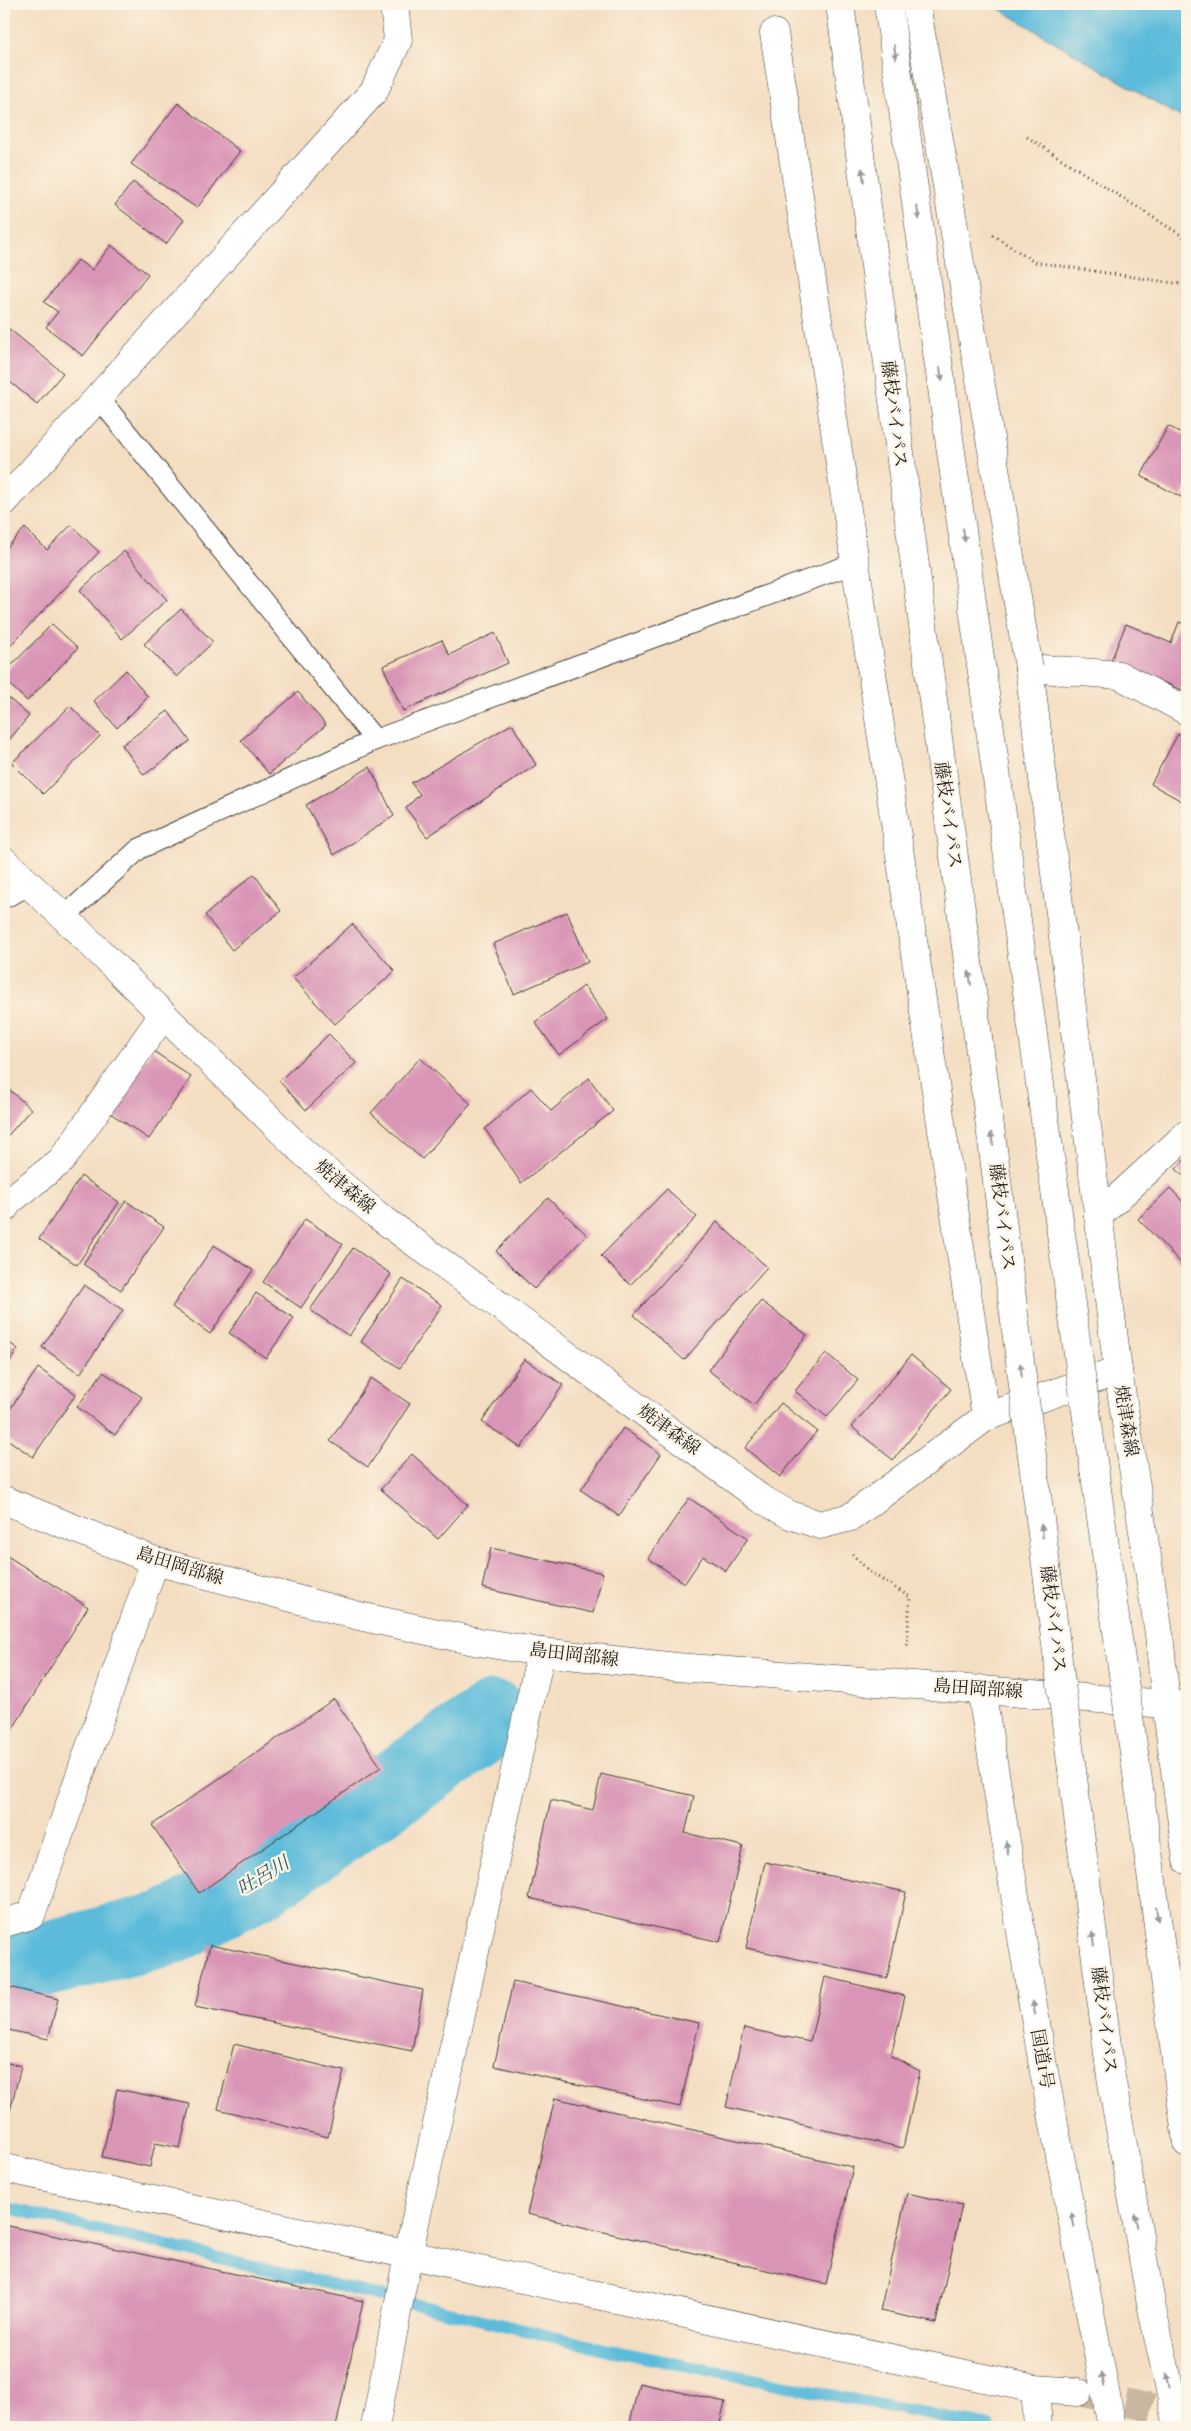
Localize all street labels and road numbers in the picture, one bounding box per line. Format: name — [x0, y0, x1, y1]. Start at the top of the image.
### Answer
street label: 藤枝バイパス — [877, 359, 911, 469]
street label: 藤枝バイパス — [930, 760, 966, 870]
street label: 焼津森線 — [311, 1156, 379, 1218]
street label: 藤枝バイパス — [985, 1162, 1019, 1272]
street label: 焼津森線 — [1110, 1384, 1142, 1458]
street label: 焼津森線 — [634, 1400, 704, 1460]
street label: 島田岡部線 — [134, 1543, 226, 1589]
street label: 藤枝バイパス — [1036, 1564, 1070, 1674]
street label: 島田岡部線 — [528, 1639, 620, 1671]
street label: 島田岡部線 — [932, 1675, 1024, 1703]
street label: 藤枝バイパス — [1087, 1965, 1121, 2075]
street label: 国道1号 — [1026, 2027, 1058, 2091]

